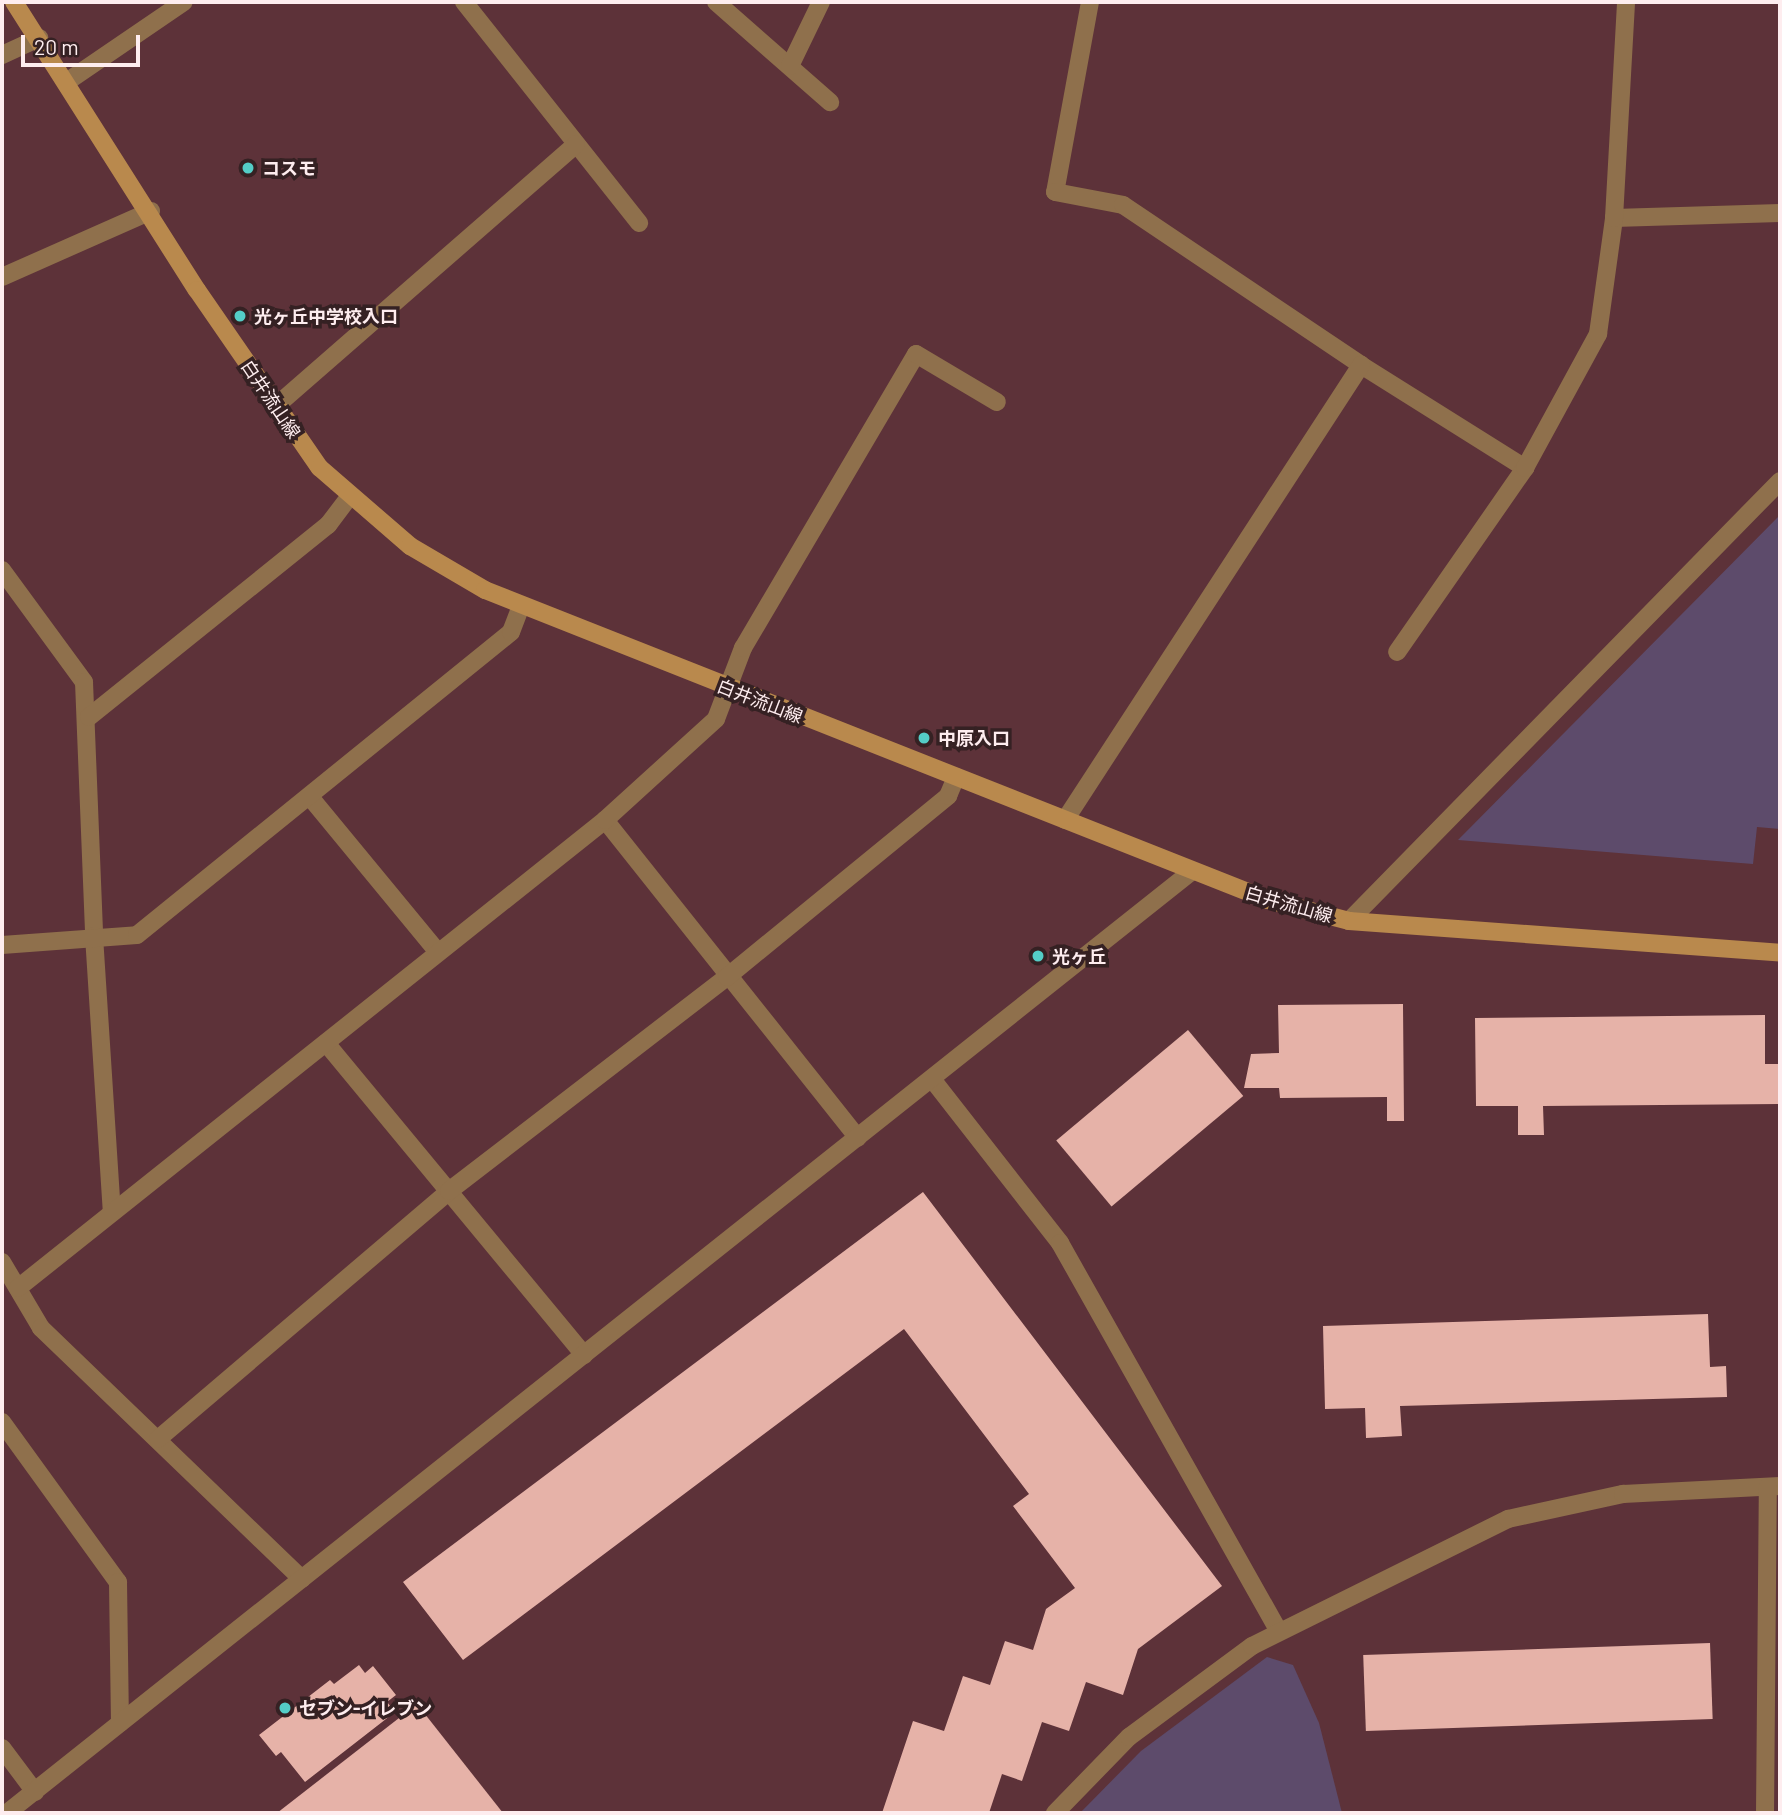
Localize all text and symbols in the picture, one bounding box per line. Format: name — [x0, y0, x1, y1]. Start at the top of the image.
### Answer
scale bar — [24, 21, 144, 65]
text: 20 m — [34, 34, 79, 59]
place label: コスモ — [262, 157, 316, 179]
marker: コスモ — [240, 160, 256, 176]
place label: 光ヶ丘中学校入口 — [254, 305, 398, 327]
marker: 光ヶ丘中学校入口 — [232, 308, 248, 324]
street label: 白井流山線 — [237, 356, 305, 442]
street label: 白井流山線 — [714, 675, 806, 727]
place label: 中原入口 — [938, 727, 1010, 749]
marker: 中原入口 — [916, 730, 932, 746]
street label: 白井流山線 — [1243, 881, 1335, 927]
place label: 光ヶ丘 — [1052, 945, 1106, 967]
marker: 光ヶ丘 — [1030, 948, 1046, 964]
place label: セブン-イレブン — [299, 1697, 432, 1719]
marker: セブン-イレブン — [277, 1700, 293, 1716]

